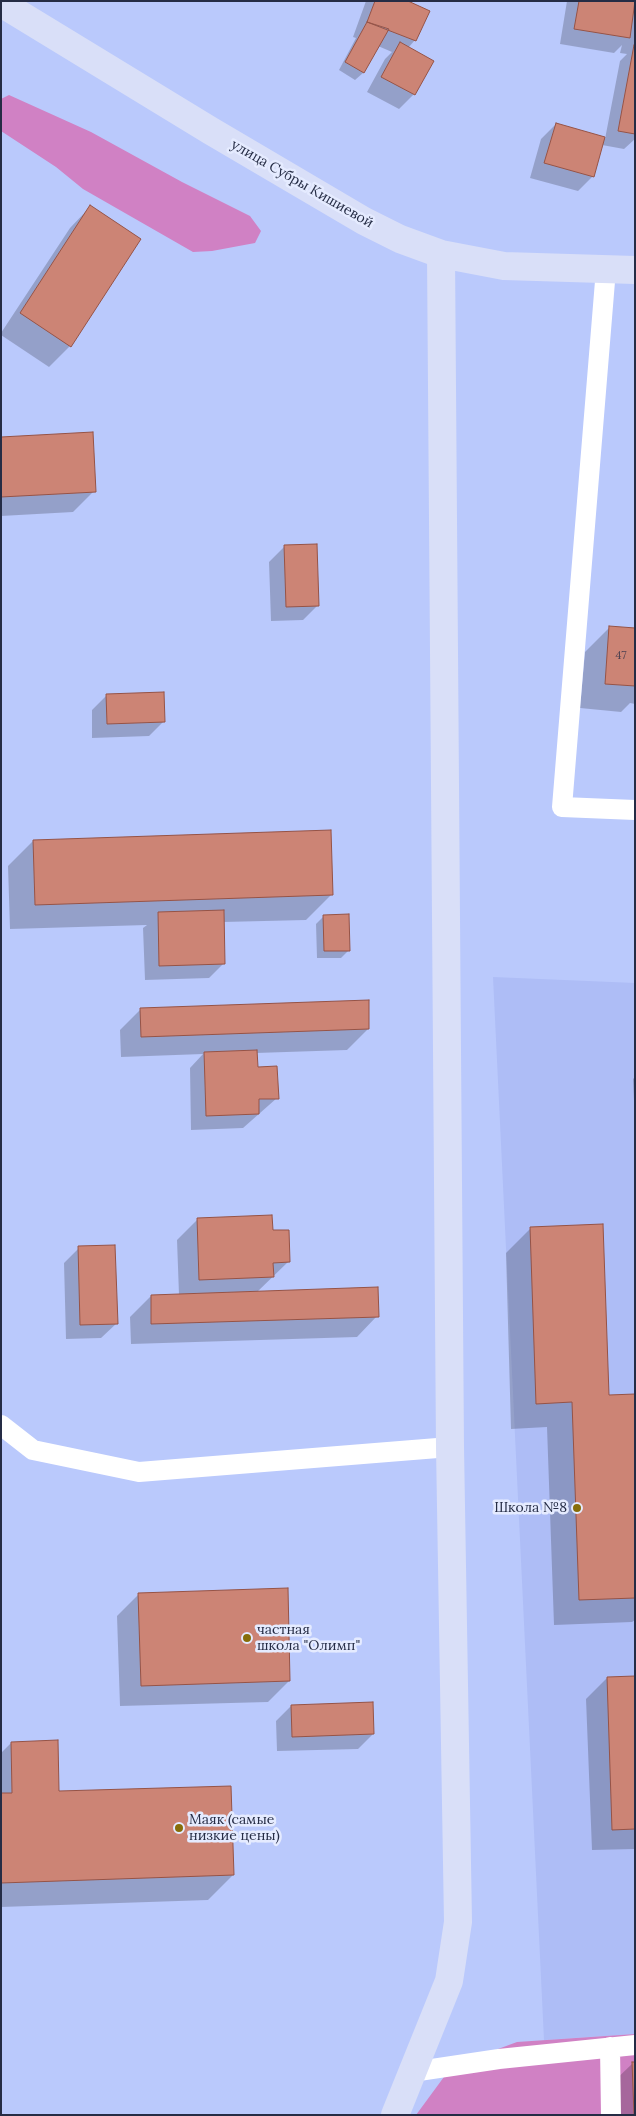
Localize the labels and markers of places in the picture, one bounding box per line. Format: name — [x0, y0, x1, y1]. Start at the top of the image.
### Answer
place label: Школа №8 — [494, 1500, 567, 1516]
marker: Школа №8 — [571, 1502, 583, 1514]
place label: частная школа "Олимп" — [257, 1622, 360, 1654]
marker: частная школа "Олимп" — [241, 1632, 253, 1644]
place label: Маяк (самые низкие цены) — [189, 1812, 280, 1844]
marker: Маяк (самые низкие цены) — [173, 1822, 185, 1834]

